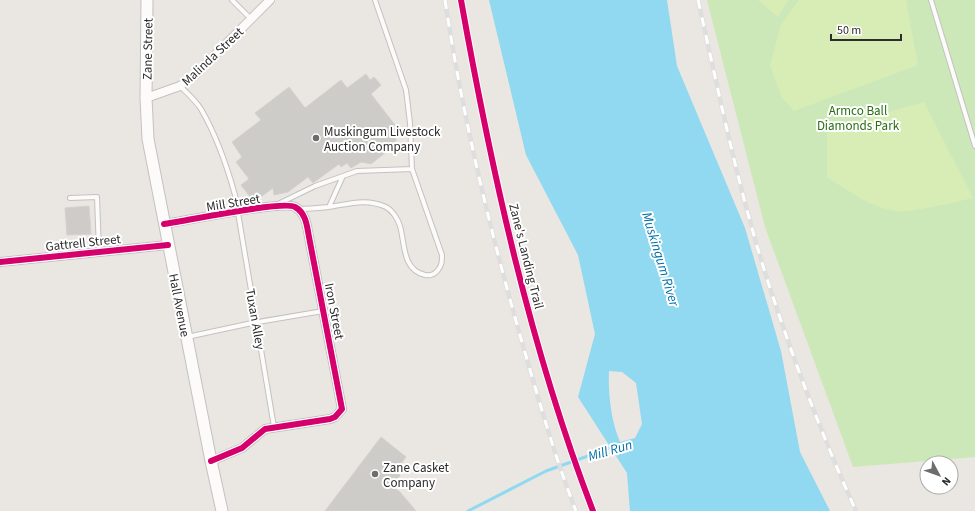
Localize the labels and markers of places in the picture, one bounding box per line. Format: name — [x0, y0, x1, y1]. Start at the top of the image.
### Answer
place label: Muskingum Livestock Auction Company — [324, 123, 441, 156]
marker: Muskingum Livestock Auction Company — [311, 133, 321, 143]
place label: Zane Casket Company — [383, 459, 449, 492]
marker: Zane Casket Company — [370, 469, 380, 479]

